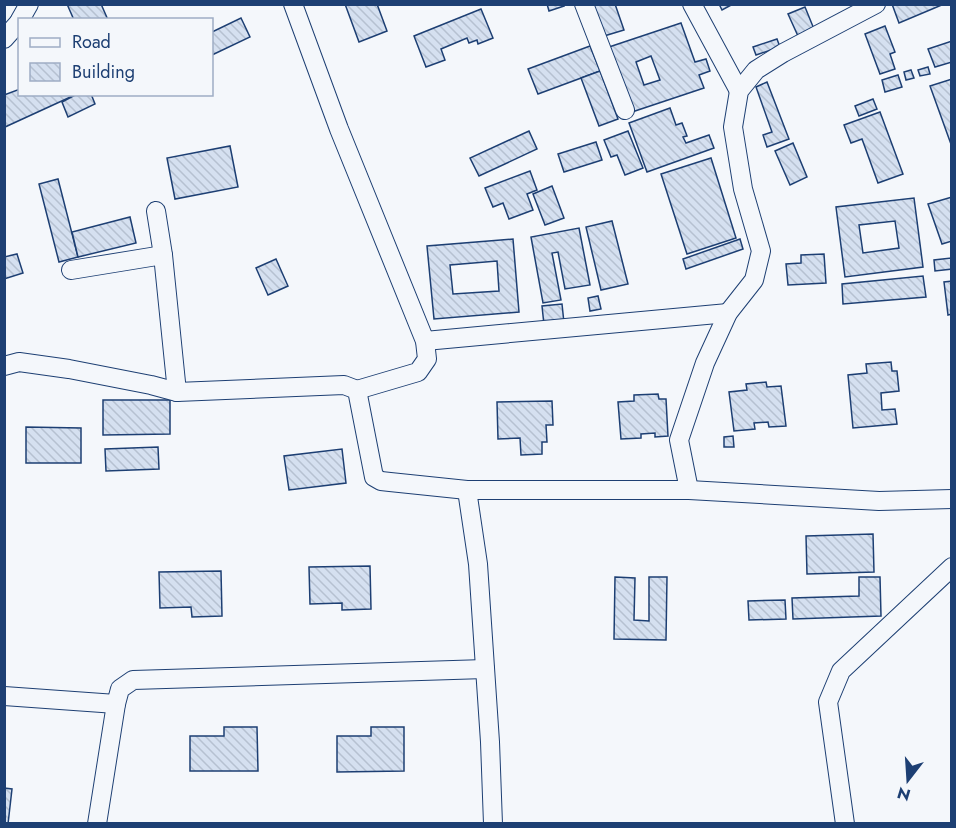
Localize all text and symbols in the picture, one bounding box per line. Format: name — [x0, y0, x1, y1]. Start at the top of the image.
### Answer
legend — [18, 18, 213, 96]
text: Road — [72, 29, 111, 55]
text: Building — [72, 59, 135, 85]
north arrow — [878, 750, 938, 810]
text: N — [894, 781, 913, 807]

